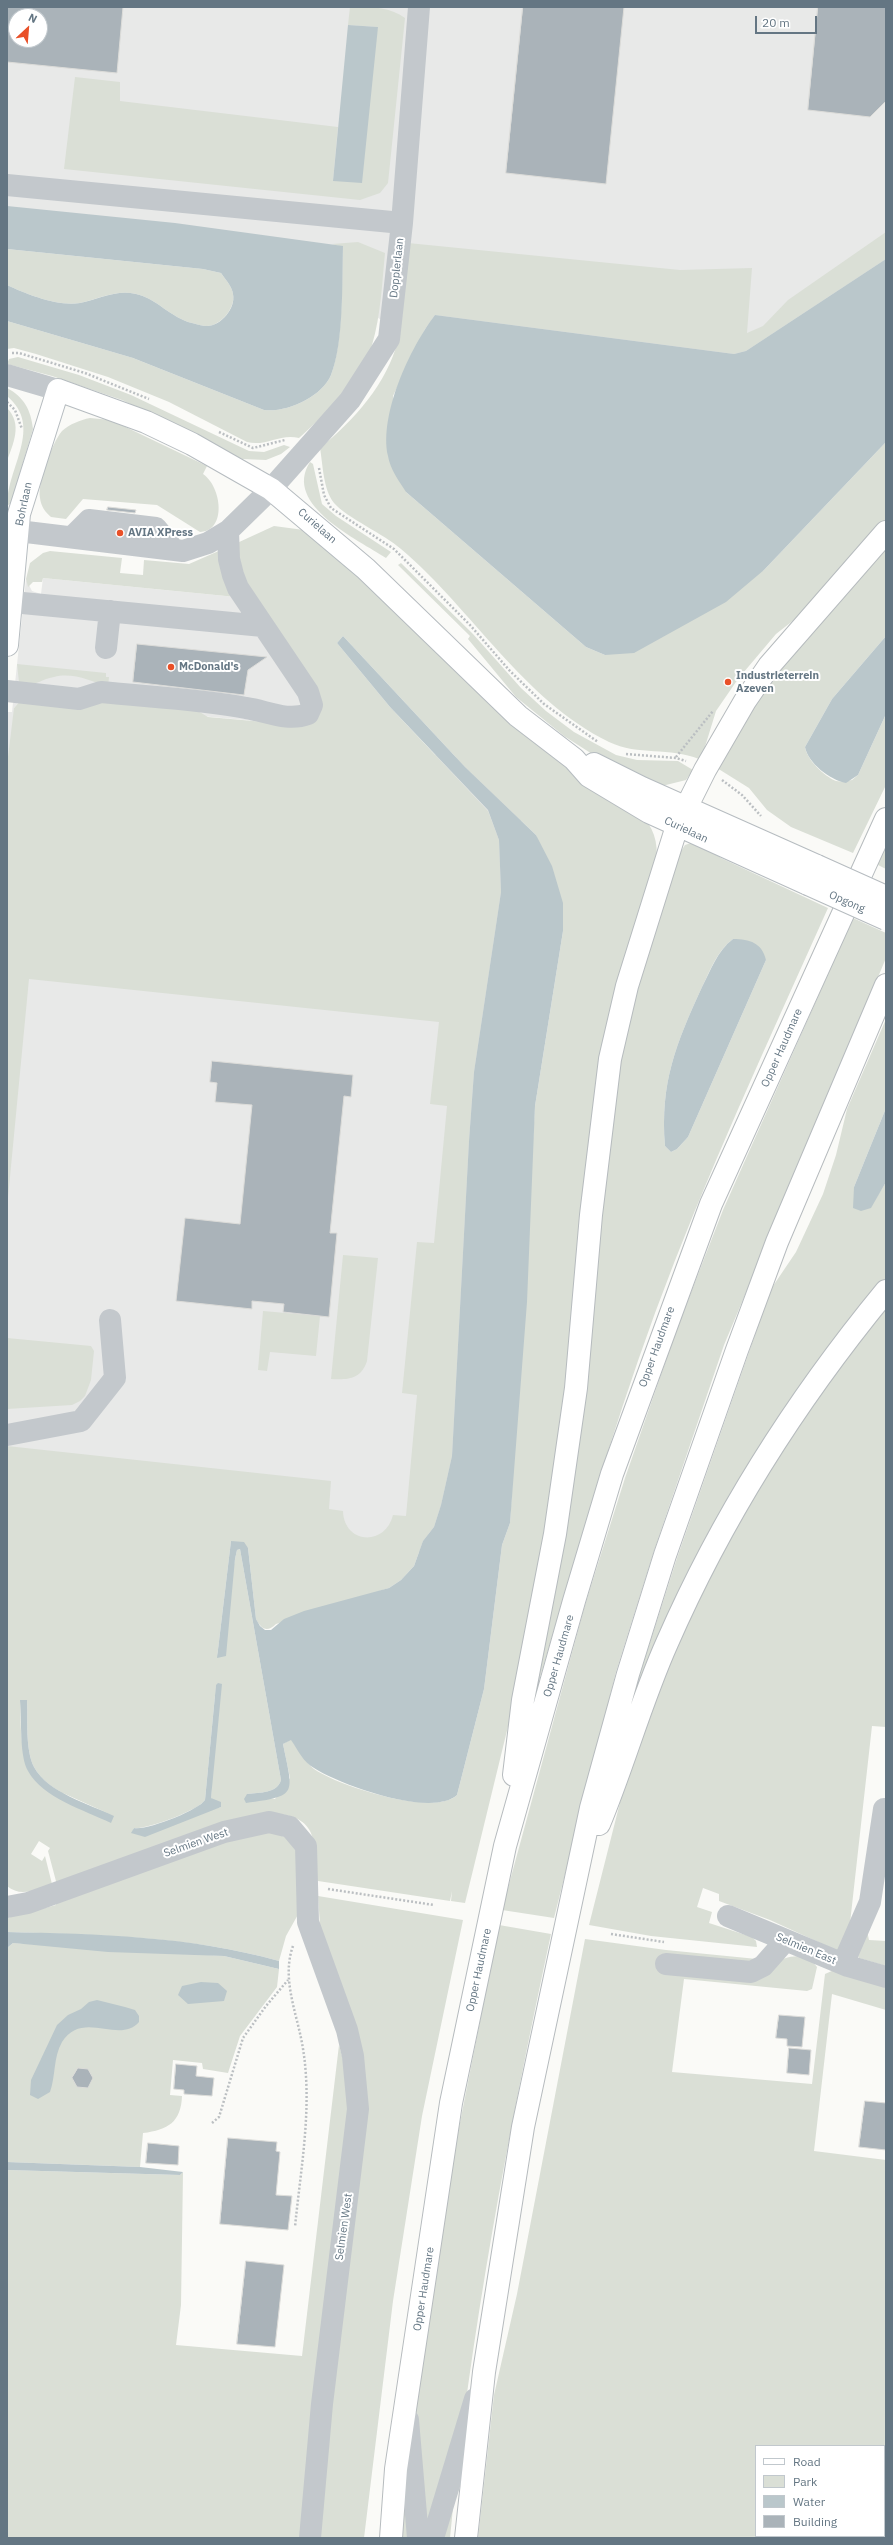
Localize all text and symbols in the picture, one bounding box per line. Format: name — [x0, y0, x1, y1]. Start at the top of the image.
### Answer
north arrow — [8, 8, 48, 48]
scale bar — [757, 8, 819, 34]
text: N — [26, 10, 39, 26]
text: 20 m — [762, 15, 790, 30]
street label: Dopplerlaan — [387, 237, 407, 299]
street label: Bohrlaan — [13, 481, 35, 527]
street label: Curielaan — [295, 506, 339, 546]
place label: AVIA XPress — [128, 526, 193, 540]
marker: AVIA XPress — [115, 528, 125, 538]
place label: McDonald's — [179, 660, 239, 674]
marker: McDonald's — [166, 662, 176, 672]
place label: Industrieterrein Azeven — [736, 669, 819, 695]
marker: Industrieterrein Azeven — [723, 677, 733, 687]
street label: Curielaan — [662, 814, 710, 846]
street label: Opgong — [827, 888, 867, 916]
street label: Opper Haudmare — [759, 1006, 805, 1090]
street label: Opper Haudmare — [636, 1305, 678, 1389]
street label: Opper Haudmare — [541, 1613, 577, 1699]
street label: Selmien West — [162, 1826, 230, 1860]
street label: Opper Haudmare — [464, 1927, 494, 2013]
street label: Selmien East — [774, 1930, 838, 1968]
street label: Selmien West — [333, 2193, 355, 2261]
street label: Opper Haudmare — [411, 2246, 437, 2332]
legend — [755, 2445, 885, 2537]
text: Road — [793, 2454, 821, 2469]
text: Park — [793, 2474, 817, 2489]
text: Water — [793, 2494, 825, 2509]
text: Building — [793, 2514, 837, 2529]

